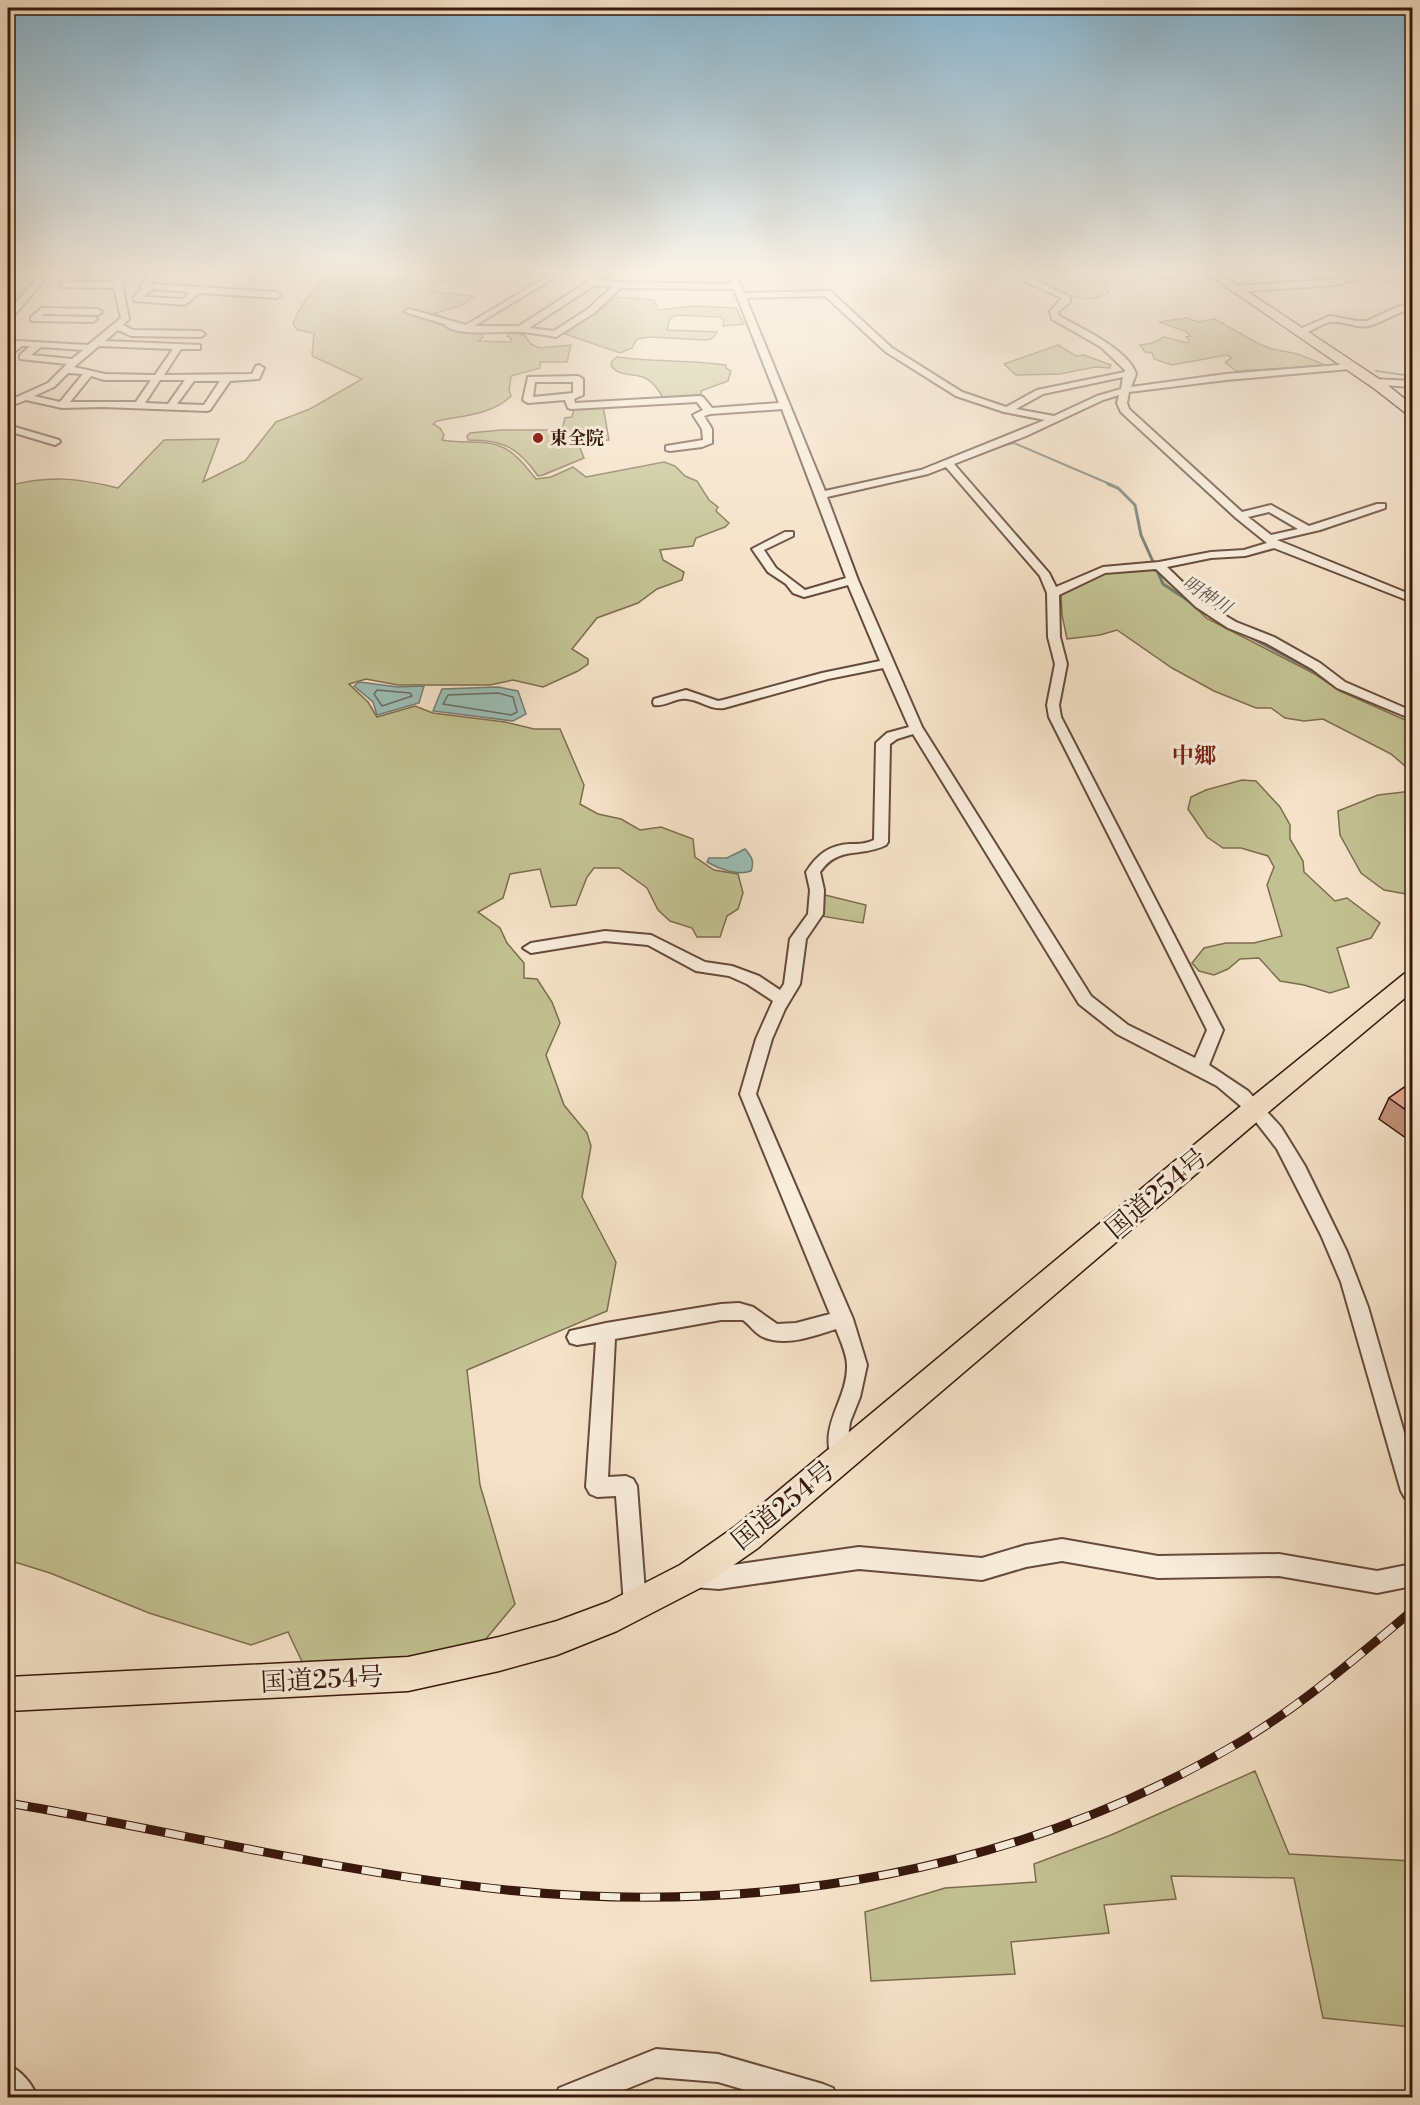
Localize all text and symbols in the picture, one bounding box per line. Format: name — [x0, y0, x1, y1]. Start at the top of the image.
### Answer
place label: 東全院 — [550, 427, 604, 450]
marker: 東全院 — [531, 431, 545, 445]
water label: 明神川 — [1178, 571, 1237, 621]
district label: 中郷 — [1172, 743, 1217, 770]
street label: 国道254号 — [1099, 1142, 1214, 1246]
street label: 国道254号 — [726, 1455, 842, 1557]
street label: 国道254号 — [260, 1661, 384, 1699]

